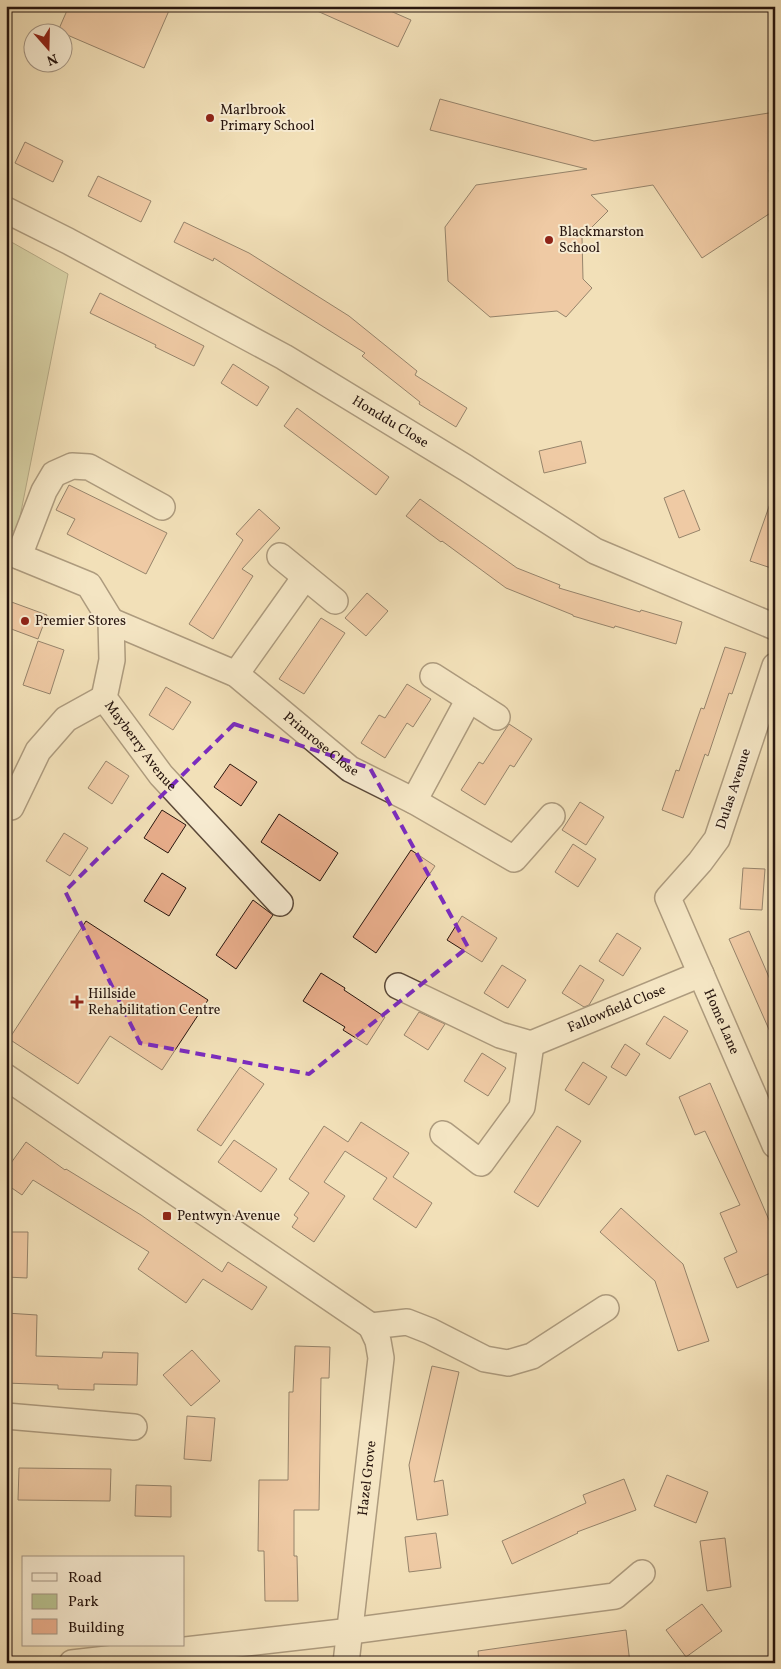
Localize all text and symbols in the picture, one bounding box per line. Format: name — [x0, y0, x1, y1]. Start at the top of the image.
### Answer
north arrow — [22, 22, 72, 72]
text: N — [44, 48, 60, 69]
place label: Marlbrook Primary School — [220, 101, 314, 136]
marker: Marlbrook Primary School — [204, 112, 216, 124]
place label: Blackmarston School — [559, 223, 644, 258]
marker: Blackmarston School — [543, 234, 555, 246]
street label: Honddu Close — [348, 391, 432, 453]
place label: Premier Stores — [35, 612, 126, 631]
marker: Premier Stores — [19, 615, 31, 627]
street label: Mayberry Avenue — [100, 697, 181, 796]
street label: Primrose Close — [279, 708, 362, 781]
street label: Dulas Avenue — [712, 746, 756, 832]
street label: Fallowfield Close — [565, 980, 669, 1037]
place label: Hillside Rehabilitation Centre — [88, 985, 221, 1020]
street label: Home Lane — [699, 986, 744, 1058]
marker: Hillside Rehabilitation Centre — [70, 995, 84, 1009]
place label: Pentwyn Avenue — [177, 1207, 280, 1226]
marker: Pentwyn Avenue — [161, 1210, 173, 1222]
street label: Hazel Grove — [353, 1439, 381, 1517]
legend — [22, 1556, 185, 1646]
text: Road — [68, 1568, 102, 1589]
text: Park — [68, 1592, 99, 1613]
text: Building — [68, 1618, 125, 1639]

